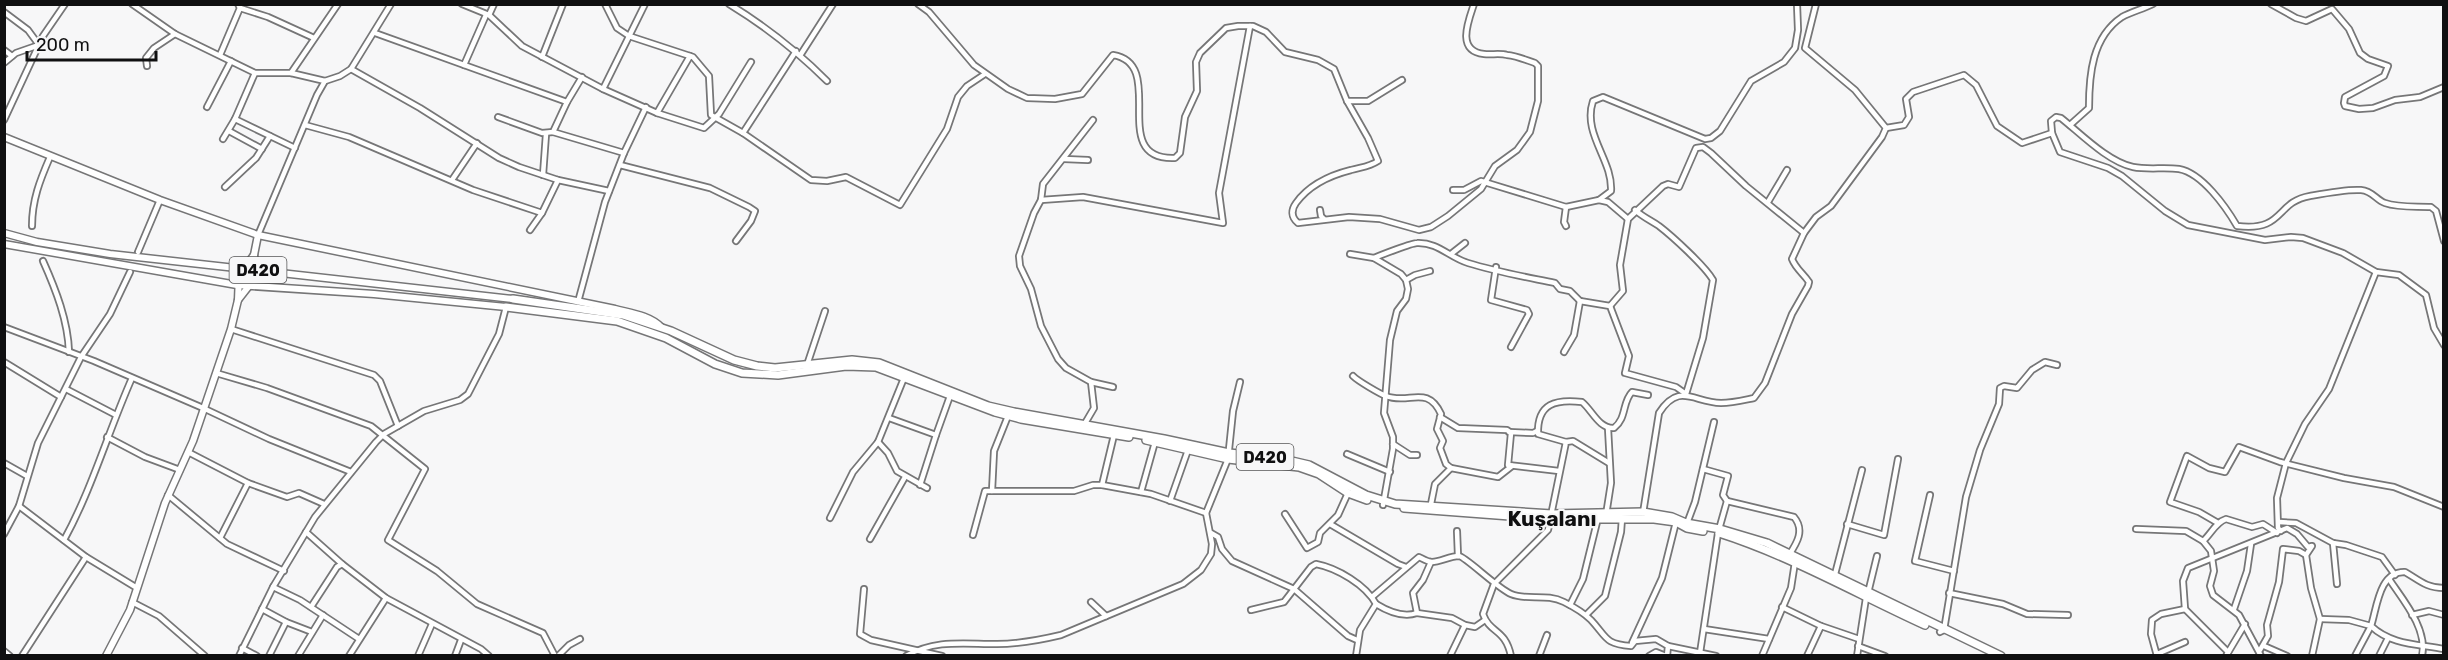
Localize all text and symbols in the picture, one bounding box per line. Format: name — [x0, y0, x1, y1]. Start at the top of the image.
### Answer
scale bar — [27, 24, 156, 62]
text: 200 m — [36, 34, 90, 56]
road number: D420 — [230, 257, 286, 283]
road number: D420 — [1236, 444, 1294, 470]
district label: Kuşalanı — [1508, 506, 1596, 531]

